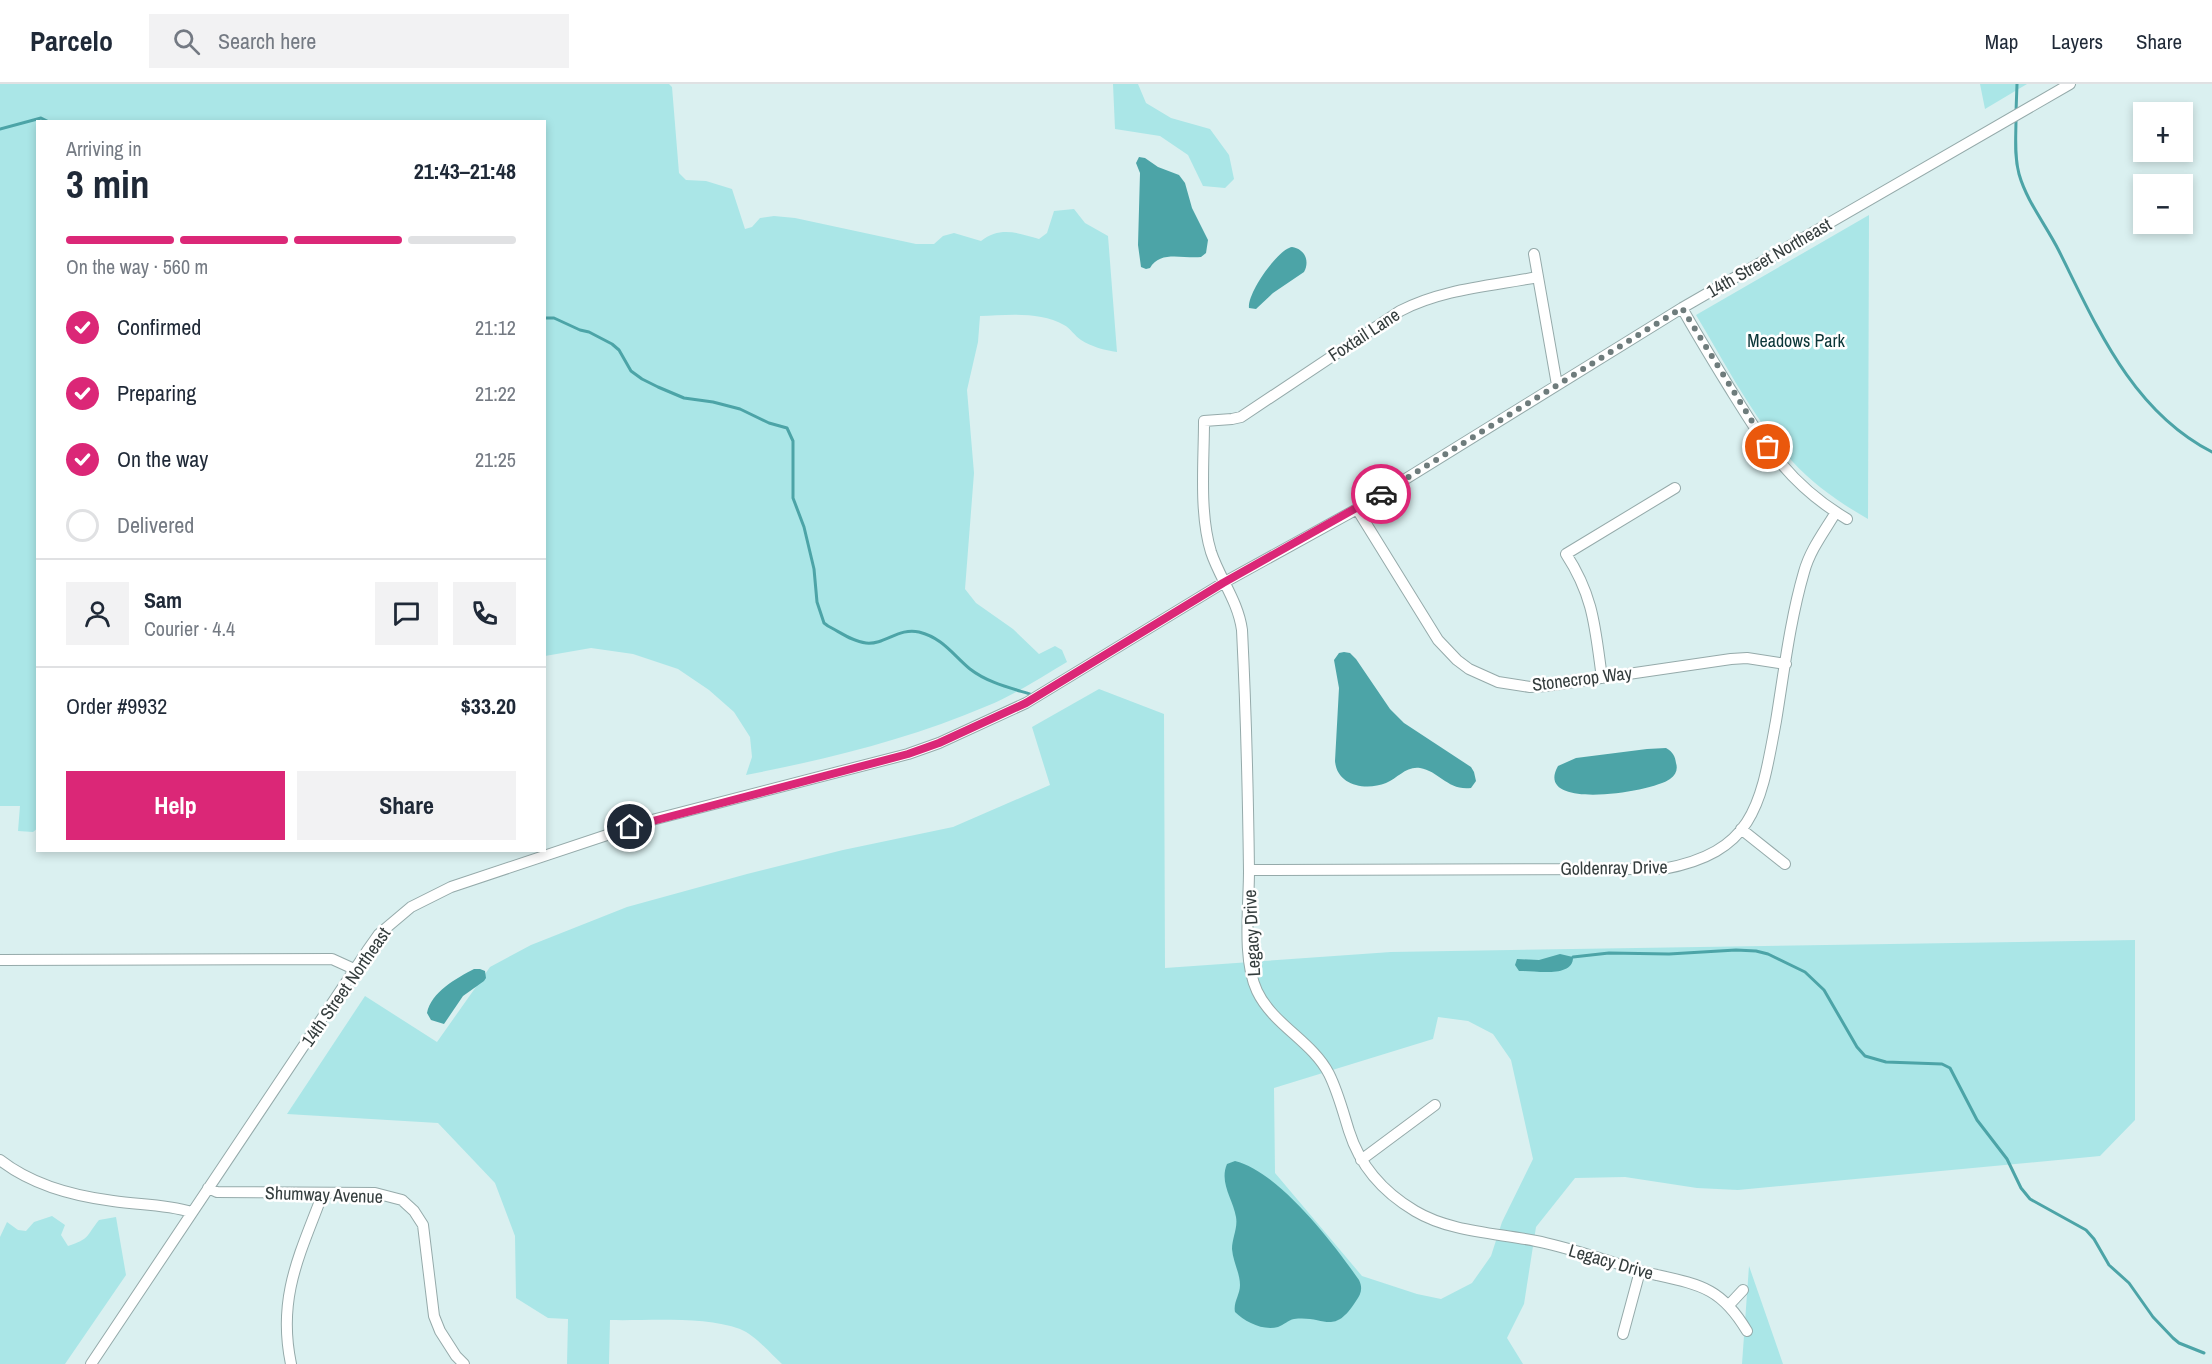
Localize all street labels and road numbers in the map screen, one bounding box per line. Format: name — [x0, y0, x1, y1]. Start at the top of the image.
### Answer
street label: 14th Street Northeast — [1702, 212, 1836, 303]
street label: Foxtail Lane — [1323, 302, 1404, 367]
street label: Stonecrop Way — [1531, 660, 1634, 697]
street label: Goldenray Drive — [1560, 854, 1668, 881]
street label: Legacy Drive — [1237, 889, 1266, 977]
street label: 14th Street Northeast — [295, 922, 396, 1051]
street label: Shumway Avenue — [265, 1180, 383, 1209]
street label: Legacy Drive — [1566, 1238, 1656, 1286]

